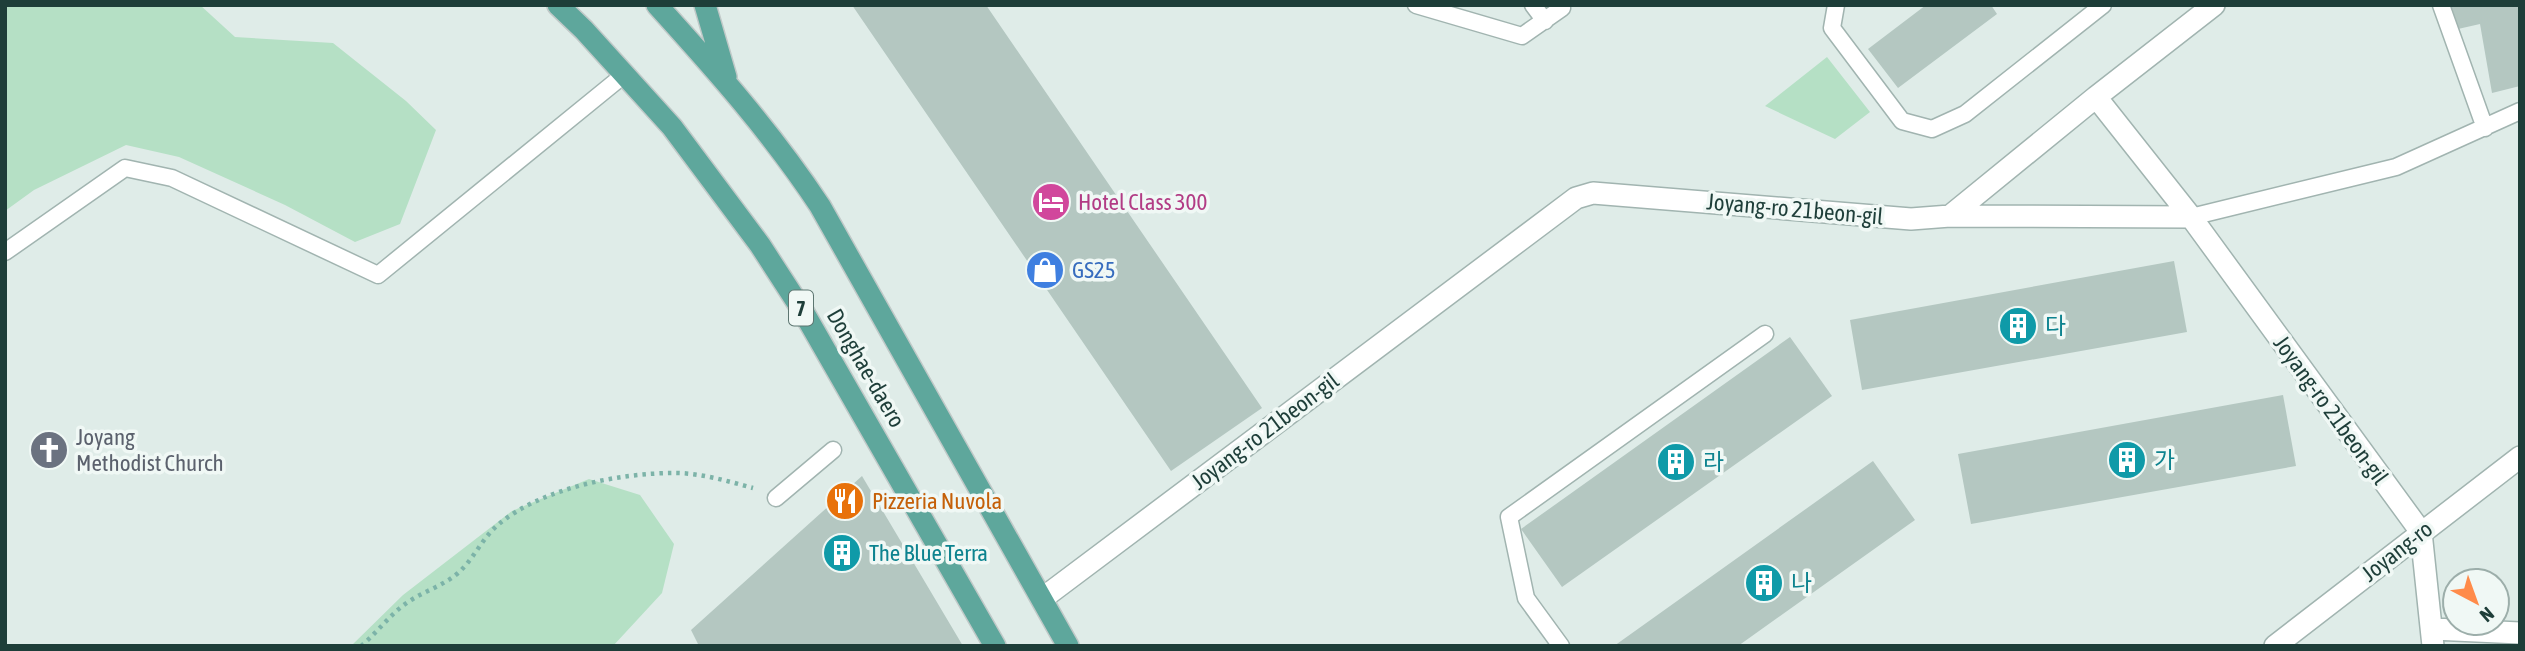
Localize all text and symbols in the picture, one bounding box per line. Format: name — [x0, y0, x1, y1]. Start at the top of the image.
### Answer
hotel icon: Hotel Class 300 — [1030, 181, 1072, 223]
street label: Joyang-ro 21beon-gil — [1706, 188, 1884, 230]
place label: Hotel Class 300 — [1078, 189, 1207, 215]
shop icon: GS25 — [1024, 249, 1066, 291]
place label: GS25 — [1072, 257, 1115, 283]
road number: 7 — [789, 290, 813, 326]
street label: Donghae-daero — [822, 304, 910, 432]
building icon: 다 — [1997, 305, 2039, 347]
place label: 다 — [2045, 313, 2066, 339]
street label: Joyang-ro 21beon-gil — [2268, 331, 2394, 489]
street label: Joyang-ro 21beon-gil — [1186, 367, 1344, 495]
place label: Joyang Methodist Church — [76, 424, 224, 476]
church icon: Joyang Methodist Church — [28, 429, 70, 471]
building icon: 가 — [2106, 439, 2148, 481]
building icon: 라 — [1655, 441, 1697, 483]
place label: 가 — [2154, 447, 2175, 473]
place label: 라 — [1703, 449, 1724, 475]
restaurant icon: Pizzeria Nuvola — [824, 480, 866, 522]
place label: Pizzeria Nuvola — [872, 488, 1002, 514]
street label: Joyang-ro — [2357, 515, 2437, 587]
building icon: The Blue Terra — [821, 532, 863, 574]
place label: The Blue Terra — [869, 540, 988, 566]
building icon: 나 — [1743, 562, 1785, 604]
north arrow — [2441, 567, 2511, 637]
place label: 나 — [1791, 570, 1812, 596]
text: N — [2476, 603, 2499, 627]

